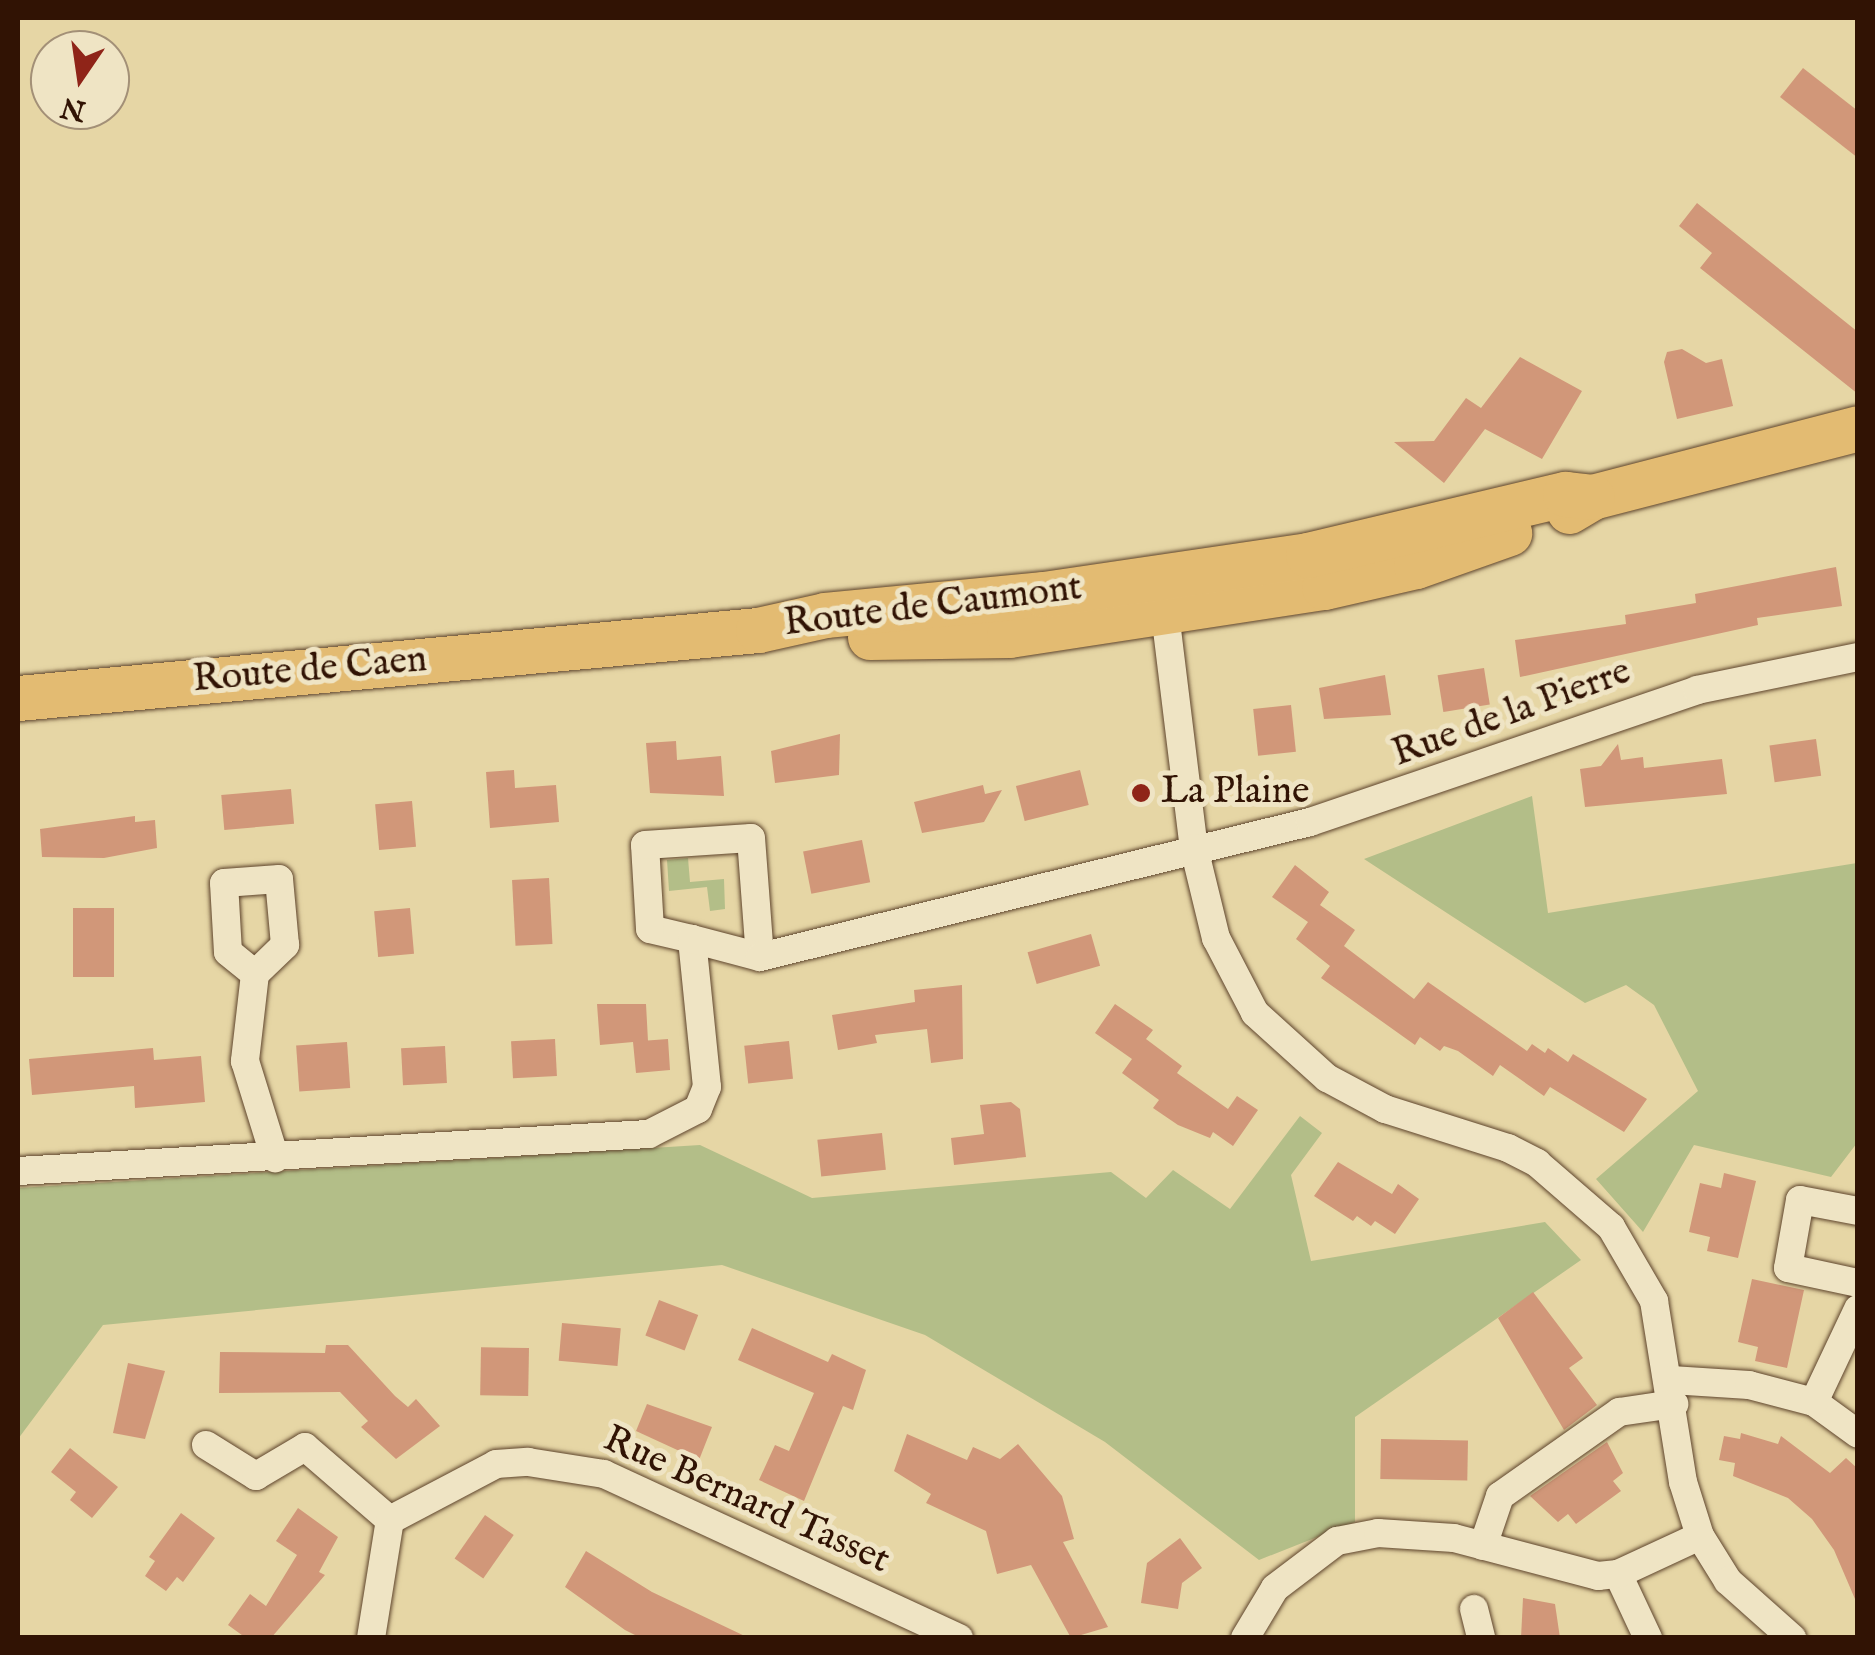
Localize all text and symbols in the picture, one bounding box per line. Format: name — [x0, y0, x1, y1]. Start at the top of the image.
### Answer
north arrow — [30, 30, 130, 130]
text: N — [58, 88, 89, 128]
street label: Route de Caumont — [782, 566, 1084, 648]
street label: Route de Caen — [191, 638, 429, 704]
street label: Rue de la Pierre — [1387, 650, 1637, 778]
place label: La Plaine — [1161, 770, 1309, 816]
marker: La Plaine — [1130, 782, 1152, 804]
street label: Rue Bernard Tasset — [596, 1417, 896, 1585]

